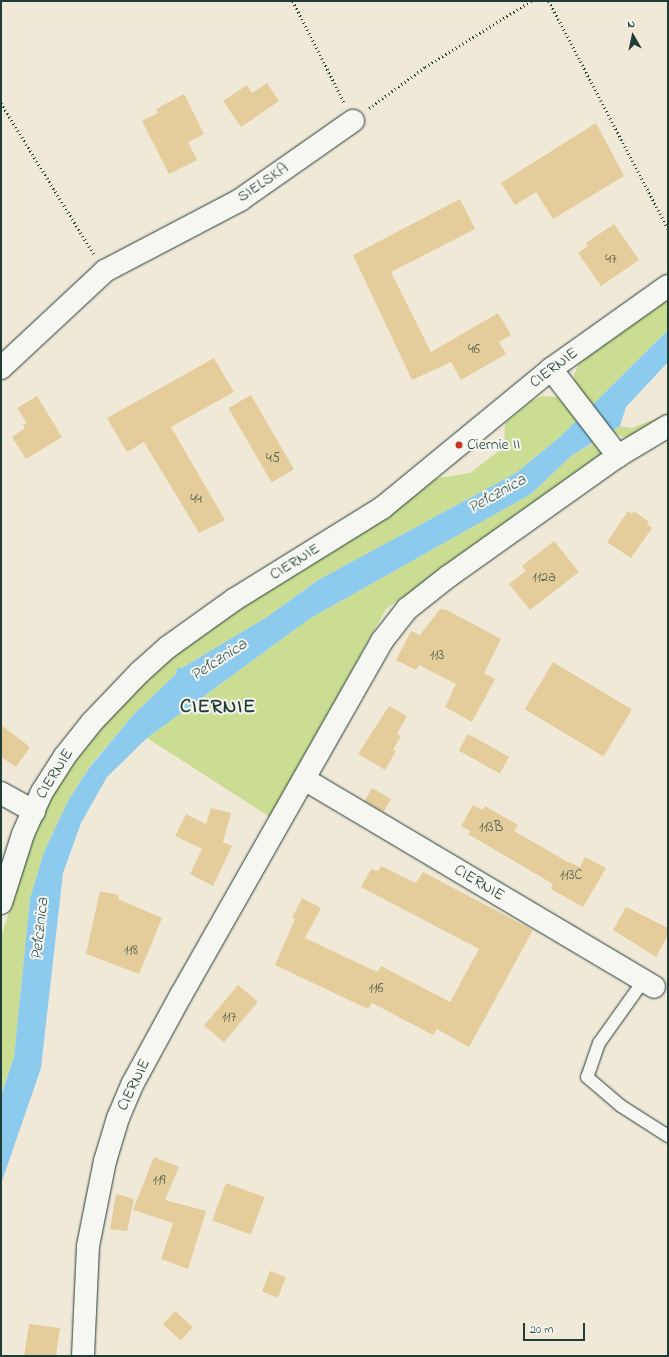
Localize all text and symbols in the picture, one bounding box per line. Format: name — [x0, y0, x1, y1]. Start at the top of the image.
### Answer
north arrow — [613, 16, 653, 56]
text: N — [626, 16, 636, 33]
street label: SIELSKA — [234, 159, 292, 207]
house number: 47 — [605, 252, 617, 268]
house number: 46 — [468, 342, 480, 358]
street label: CIERNIE — [526, 344, 582, 392]
place label: Ciernie II — [467, 435, 520, 455]
marker: Ciernie II — [454, 440, 464, 450]
house number: 45 — [266, 451, 280, 467]
water label: Pełcznica — [464, 470, 530, 518]
house number: 44 — [190, 492, 202, 508]
street label: CIERNIE — [266, 539, 324, 585]
house number: 112a — [532, 570, 556, 586]
water label: Pełcznica — [187, 634, 251, 686]
house number: 113 — [430, 648, 444, 664]
district label: CIERNIE — [180, 695, 256, 719]
street label: CIERNIE — [32, 745, 78, 803]
house number: 113B — [479, 820, 503, 836]
street label: CIERNIE — [450, 861, 508, 905]
house number: 113C — [560, 868, 582, 884]
water label: Pełcznica — [27, 897, 53, 961]
house number: 118 — [124, 943, 138, 959]
house number: 116 — [368, 981, 384, 997]
house number: 117 — [222, 1010, 236, 1026]
street label: CIERNIE — [113, 1056, 155, 1114]
house number: 119 — [152, 1173, 166, 1189]
scale bar — [525, 1315, 587, 1341]
text: 20 m — [530, 1321, 553, 1339]

